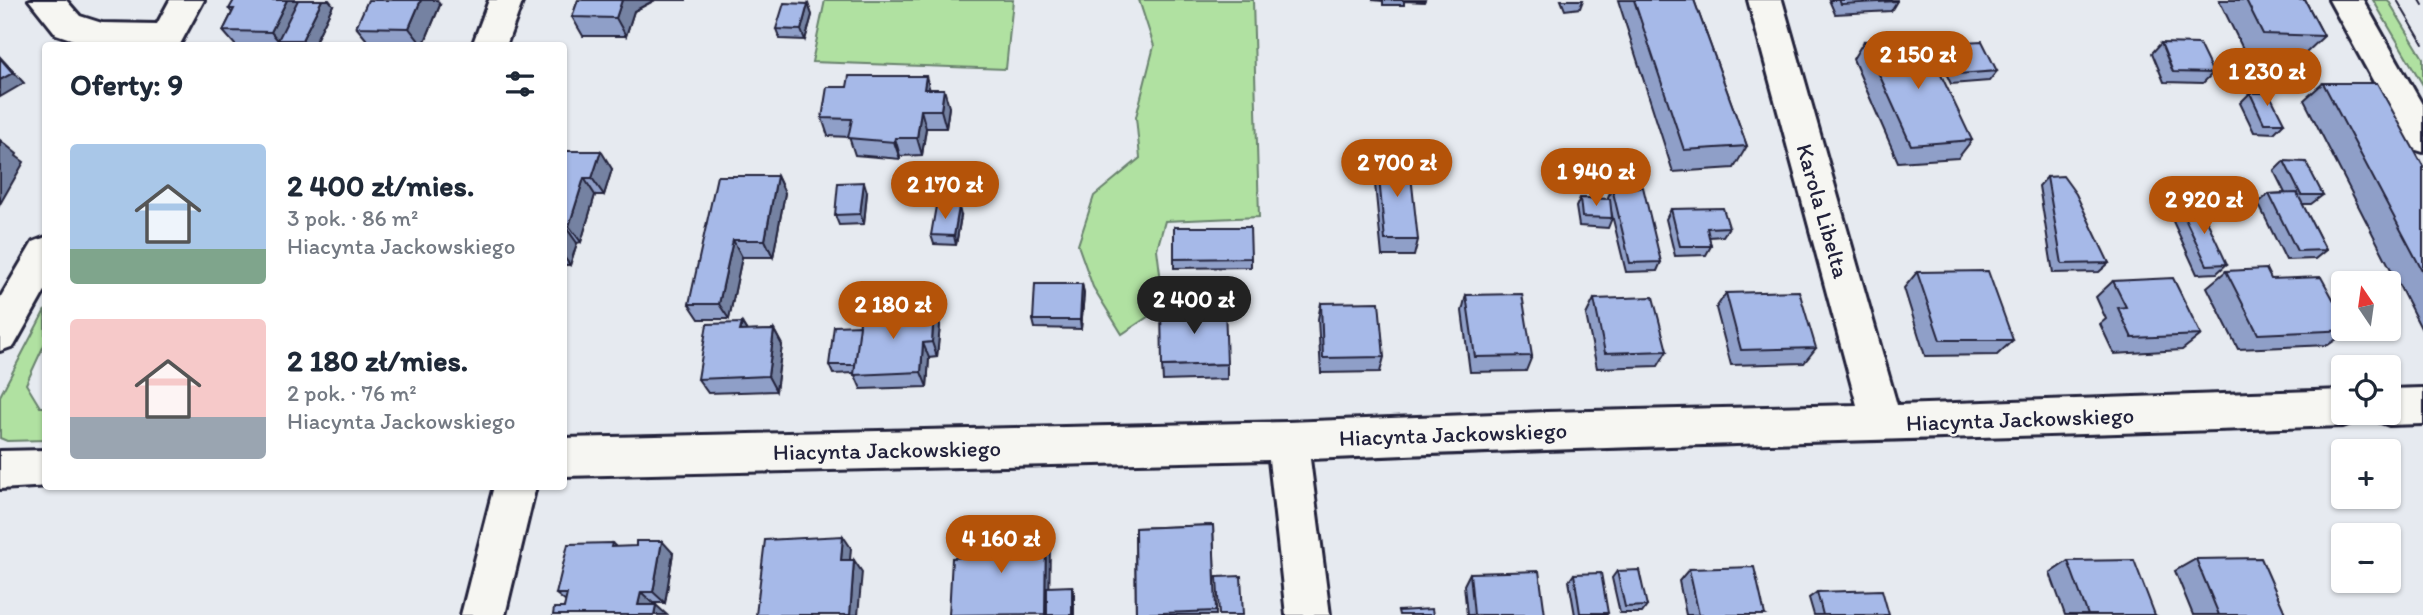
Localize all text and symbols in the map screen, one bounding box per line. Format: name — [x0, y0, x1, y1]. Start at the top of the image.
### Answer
pin: 2 150 zł — [1846, 32, 1990, 91]
text: 2 150 zł — [1880, 40, 1956, 68]
pin: 1 230 zł — [2195, 48, 2339, 108]
text: 1 230 zł — [2228, 57, 2306, 85]
icon: filters — [501, 65, 539, 103]
text: Oferty: 9 — [70, 66, 183, 103]
pin: 2 700 zł — [1325, 140, 1469, 199]
street label: Karola Libelta — [1790, 141, 1856, 282]
text: 2 700 zł — [1357, 148, 1437, 176]
pin: 1 940 zł — [1524, 148, 1668, 208]
text: 1 940 zł — [1557, 157, 1635, 185]
pin: 2 170 zł — [873, 162, 1017, 221]
text: 2 400 zł/mies. — [287, 167, 474, 204]
text: 2 170 zł — [907, 170, 983, 198]
icon: home — [126, 172, 210, 256]
pin: 2 920 zł — [2132, 176, 2276, 236]
text: 2 920 zł — [2165, 185, 2243, 213]
text: 3 pok. · 86 m² — [287, 204, 418, 232]
text: Hiacynta Jackowskiego — [287, 232, 515, 260]
north arrow — [2331, 271, 2401, 341]
map controls — [2331, 271, 2401, 593]
pin: 2 400 zł — [1122, 276, 1266, 336]
pin: 2 180 zł — [821, 282, 965, 341]
text: 2 400 zł — [1153, 285, 1235, 313]
text: 2 180 zł — [854, 290, 932, 318]
text: 2 180 zł/mies. — [287, 342, 468, 379]
icon: home — [126, 347, 210, 431]
button: locate — [2331, 355, 2401, 425]
text: 2 pok. · 76 m² — [287, 379, 417, 407]
street label: Hiacynta Jackowskiego — [1905, 401, 2135, 437]
text: Hiacynta Jackowskiego — [287, 407, 515, 435]
street label: Hiacynta Jackowskiego — [1338, 416, 1568, 452]
street label: Hiacynta Jackowskiego — [773, 434, 1001, 466]
button: + — [2331, 439, 2401, 509]
pin: 4 160 zł — [929, 516, 1073, 575]
button: − — [2331, 523, 2401, 593]
text: 4 160 zł — [962, 524, 1040, 552]

